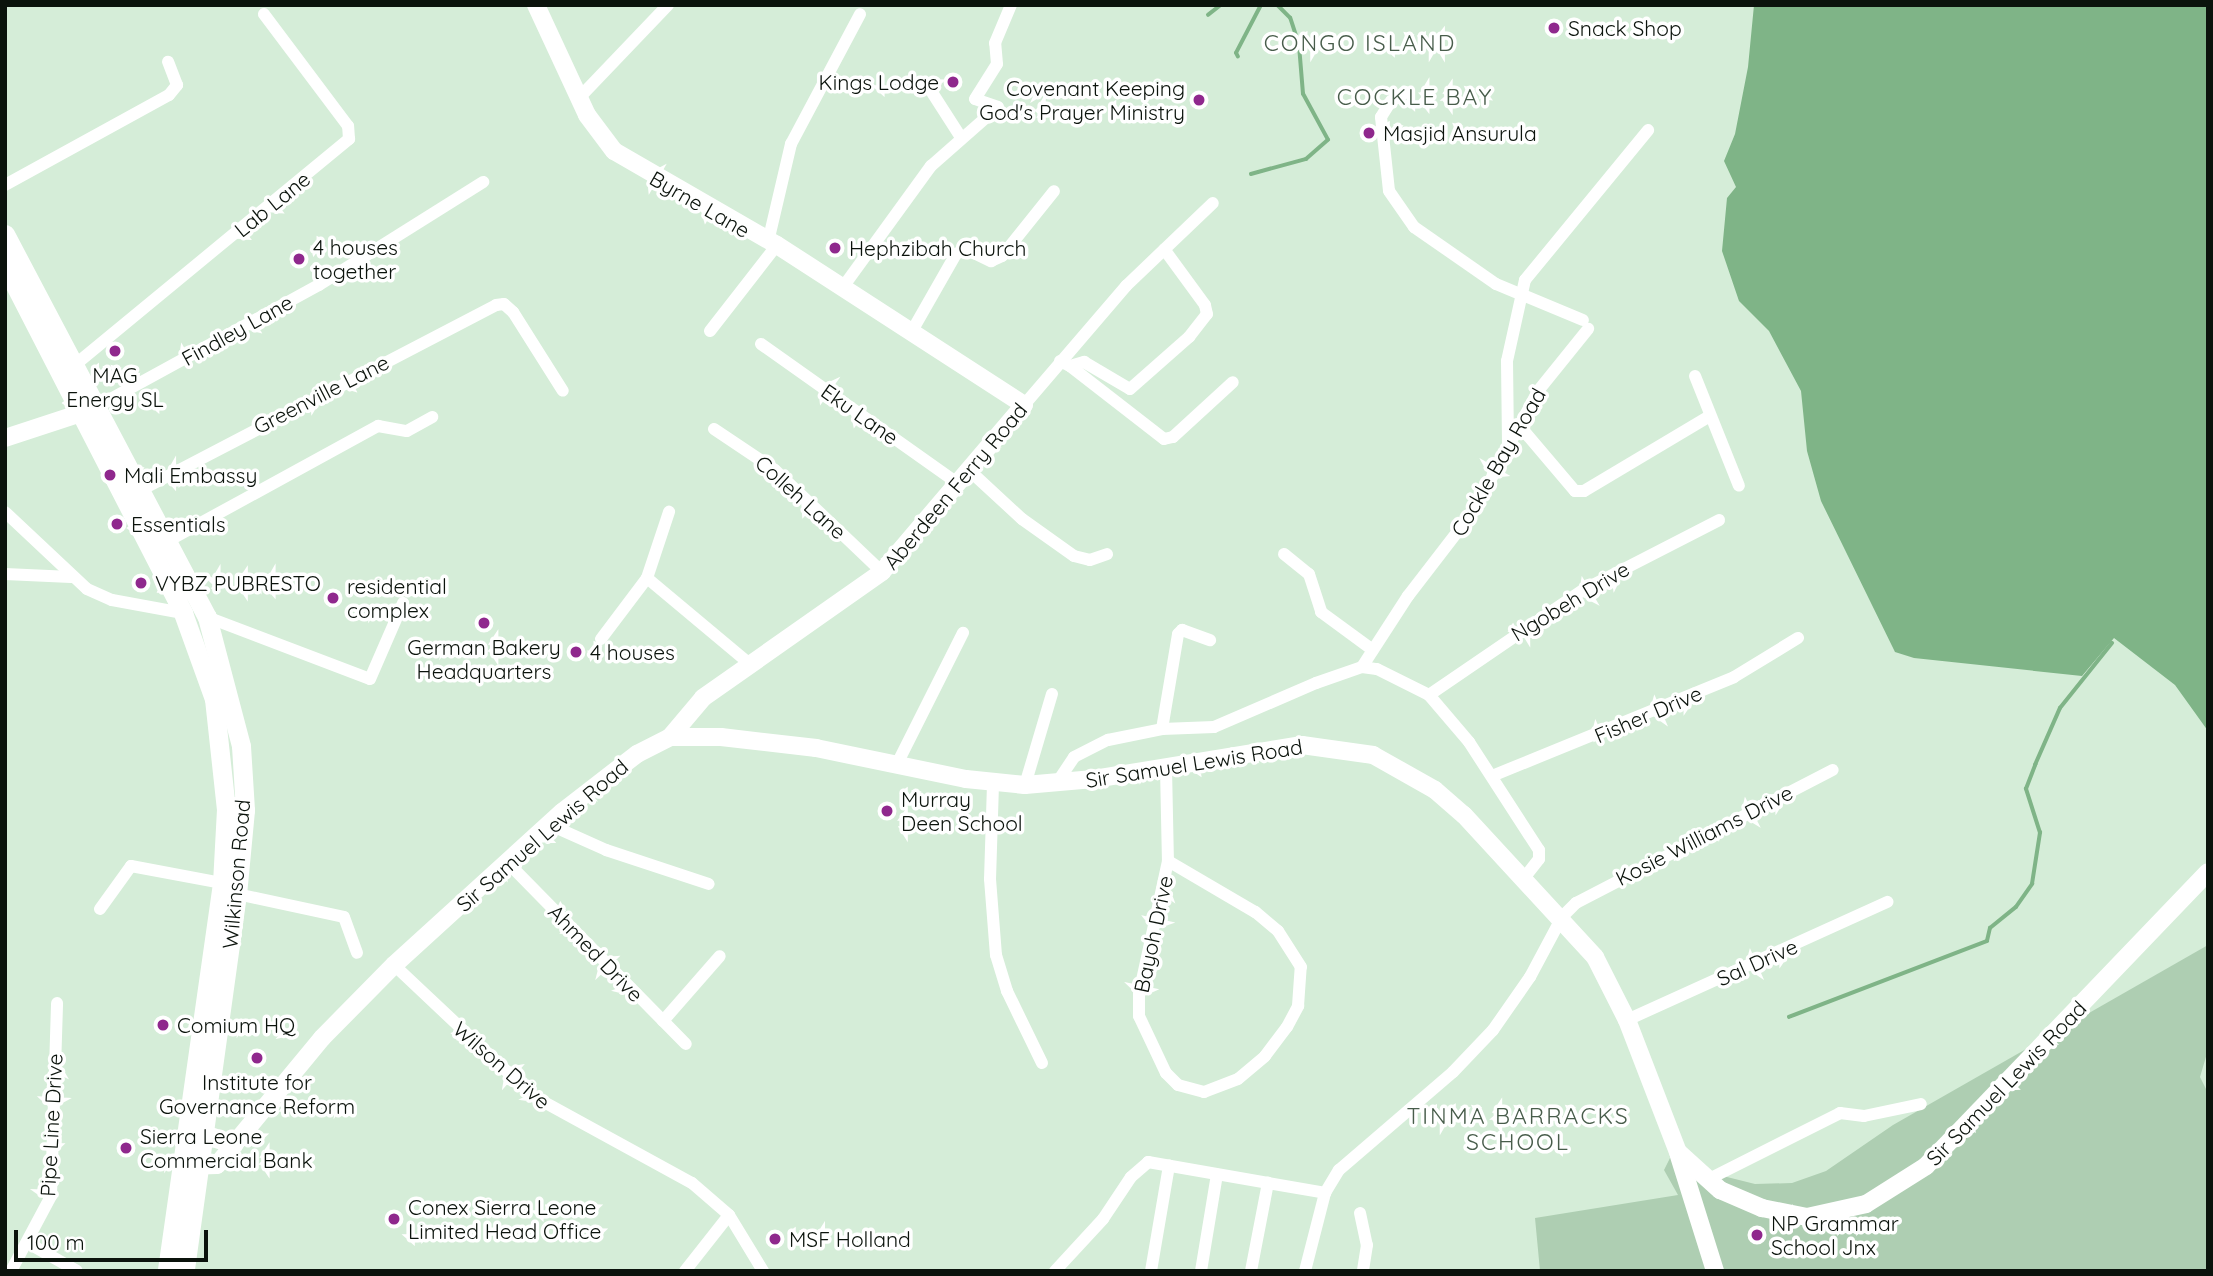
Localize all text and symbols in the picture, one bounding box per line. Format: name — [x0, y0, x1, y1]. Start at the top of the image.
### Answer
place label: Snack Shop — [1568, 15, 1682, 41]
marker: Snack Shop — [1546, 20, 1562, 36]
district label: CONGO ISLAND — [1265, 29, 1455, 57]
place label: Kings Lodge — [819, 69, 939, 95]
marker: Kings Lodge — [945, 74, 961, 90]
place label: Covenant Keeping God's Prayer Ministry — [979, 75, 1185, 125]
district label: COCKLE BAY — [1338, 83, 1492, 111]
marker: Covenant Keeping God's Prayer Ministry — [1191, 92, 1207, 108]
place label: Masjid Ansurula — [1383, 120, 1537, 146]
marker: Masjid Ansurula — [1361, 125, 1377, 141]
street label: Byrne Lane — [645, 165, 755, 243]
street label: Lab Lane — [229, 166, 315, 242]
place label: 4 houses together — [313, 234, 398, 284]
place label: Hephzibah Church — [849, 235, 1026, 261]
marker: Hephzibah Church — [827, 240, 843, 256]
marker: 4 houses together — [291, 251, 307, 267]
street label: Findley Lane — [177, 289, 297, 371]
marker: MAG Energy SL — [107, 343, 123, 359]
street label: Greenville Lane — [249, 349, 393, 439]
place label: MAG Energy SL — [66, 362, 164, 412]
street label: Eku Lane — [816, 378, 904, 450]
street label: Cockle Bay Road — [1445, 383, 1551, 541]
street label: Aberdeen Ferry Road — [878, 398, 1032, 574]
street label: Colleh Lane — [750, 450, 852, 544]
place label: Mali Embassy — [124, 462, 257, 488]
marker: Mali Embassy — [102, 467, 118, 483]
place label: Essentials — [131, 511, 226, 537]
marker: Essentials — [109, 516, 125, 532]
street label: Ngobeh Drive — [1506, 556, 1634, 646]
place label: VYBZ PUBRESTO — [155, 570, 321, 596]
place label: residential complex — [347, 573, 447, 623]
marker: VYBZ PUBRESTO — [133, 575, 149, 591]
marker: residential complex — [325, 590, 341, 606]
marker: German Bakery Headquarters — [476, 615, 492, 631]
place label: German Bakery Headquarters — [407, 634, 561, 684]
place label: 4 houses — [590, 639, 675, 665]
marker: 4 houses — [568, 644, 584, 660]
street label: Fisher Drive — [1590, 680, 1706, 748]
street label: Sir Samuel Lewis Road — [1084, 733, 1304, 793]
street label: Sir Samuel Lewis Road — [451, 754, 633, 916]
street label: Kosie Williams Drive — [1611, 779, 1797, 891]
place label: Murray Deen School — [901, 786, 1023, 836]
street label: Wilkinson Road — [217, 798, 255, 950]
marker: Murray Deen School — [879, 803, 895, 819]
street label: Bayoh Drive — [1128, 873, 1178, 995]
street label: Ahmed Drive — [543, 899, 649, 1007]
street label: Sal Drive — [1713, 933, 1801, 991]
street label: Sir Samuel Lewis Road — [1921, 995, 2091, 1171]
place label: Comium HQ — [177, 1012, 295, 1038]
street label: Wilson Drive — [448, 1016, 556, 1114]
marker: Comium HQ — [155, 1017, 171, 1033]
marker: Institute for Governance Reform — [249, 1050, 265, 1066]
street label: Pipe Line Drive — [35, 1053, 67, 1197]
place label: Institute for Governance Reform — [159, 1069, 355, 1119]
district label: TINMA BARRACKS SCHOOL — [1408, 1102, 1628, 1156]
place label: Sierra Leone Commercial Bank — [140, 1123, 313, 1173]
marker: Sierra Leone Commercial Bank — [118, 1140, 134, 1156]
place label: Conex Sierra Leone Limited Head Office — [408, 1194, 601, 1244]
place label: NP Grammar School Jnx — [1771, 1210, 1899, 1260]
marker: Conex Sierra Leone Limited Head Office — [386, 1211, 402, 1227]
scale bar — [18, 1216, 212, 1260]
place label: MSF Holland — [789, 1226, 911, 1252]
marker: NP Grammar School Jnx — [1749, 1227, 1765, 1243]
text: 100 m — [27, 1229, 85, 1255]
marker: MSF Holland — [767, 1231, 783, 1247]

